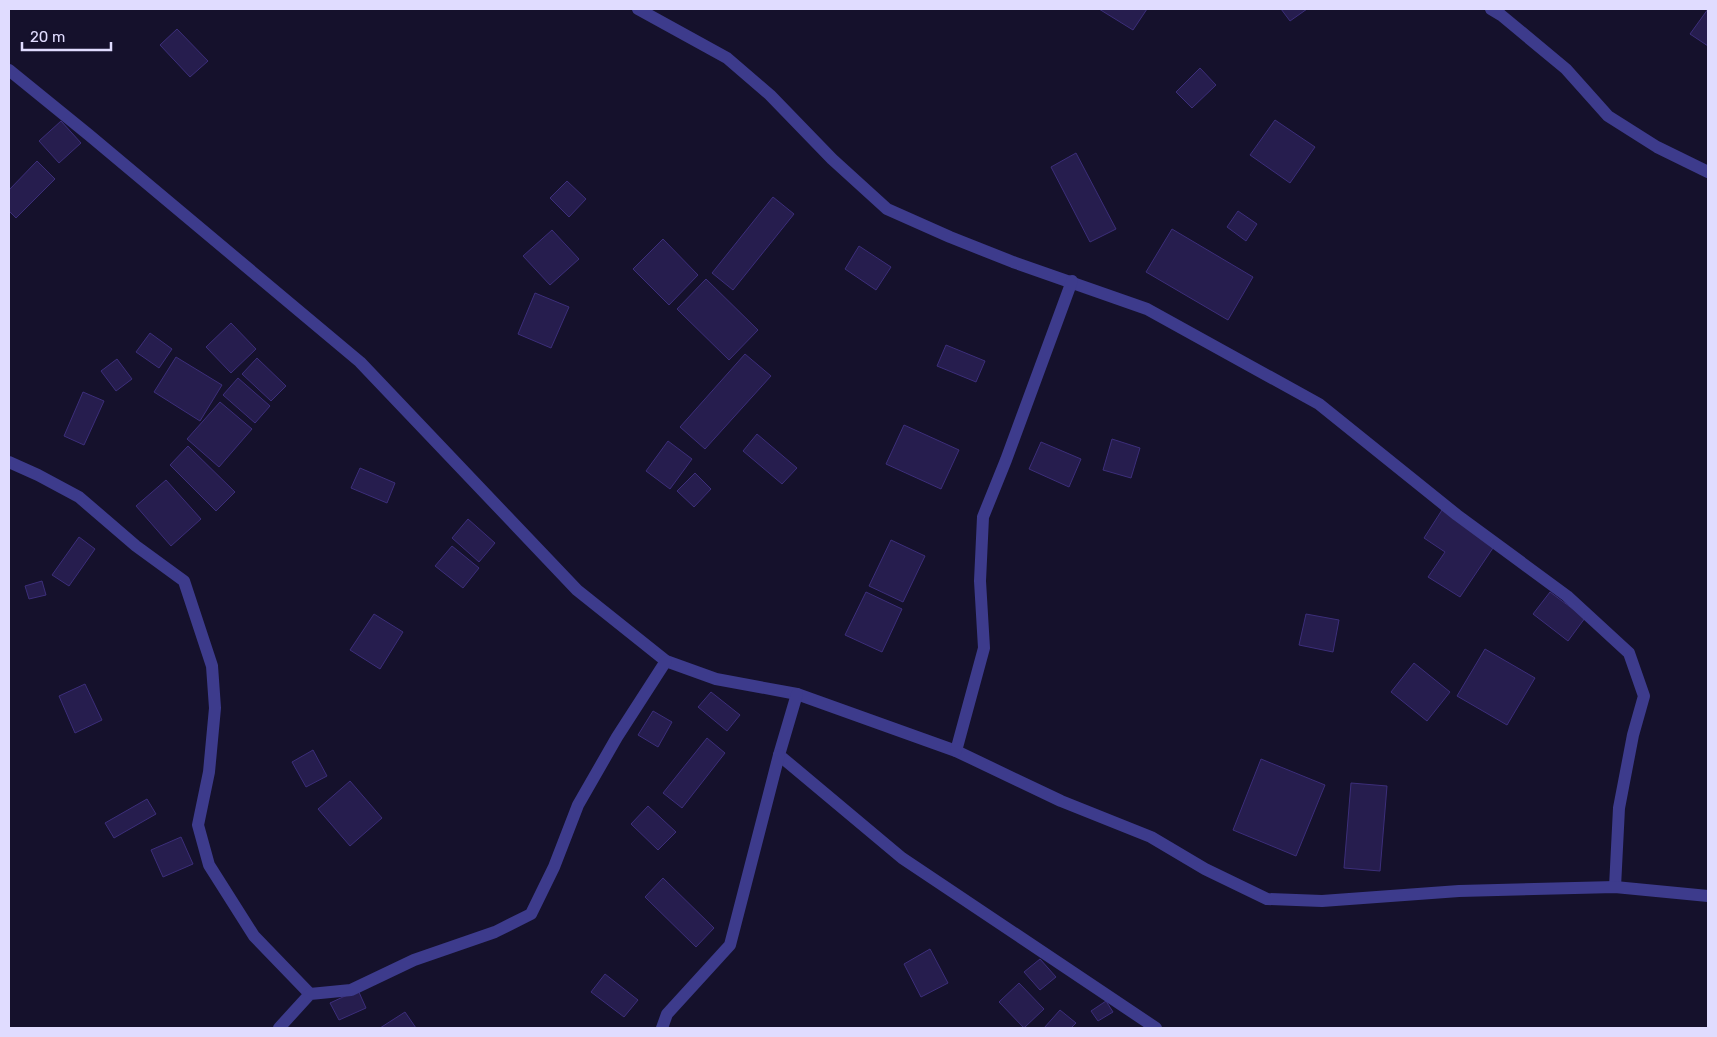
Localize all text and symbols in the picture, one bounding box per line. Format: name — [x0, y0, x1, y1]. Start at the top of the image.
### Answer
scale bar — [22, 20, 111, 52]
text: 20 m — [30, 28, 65, 46]

